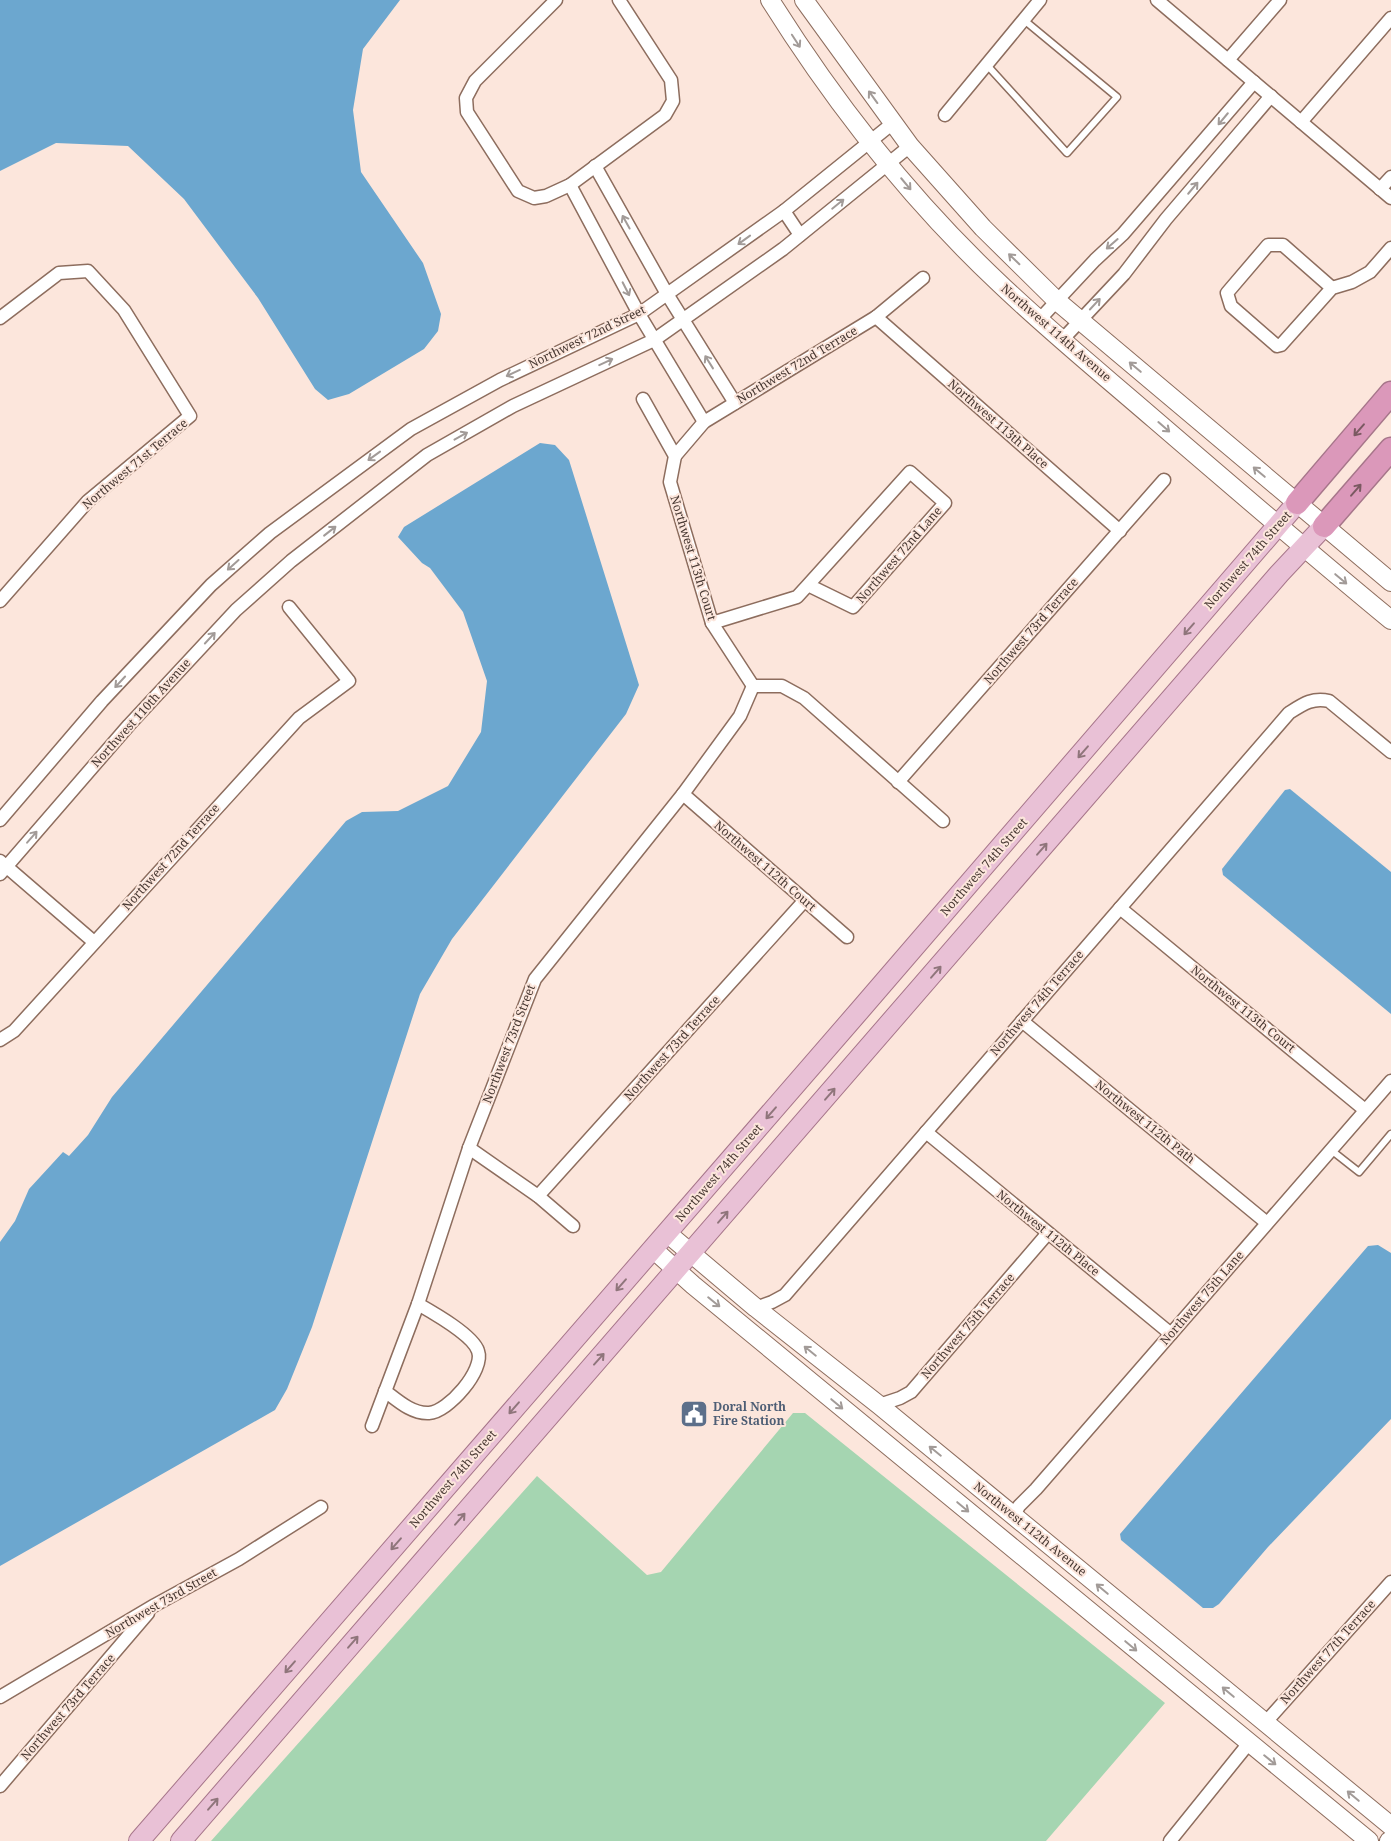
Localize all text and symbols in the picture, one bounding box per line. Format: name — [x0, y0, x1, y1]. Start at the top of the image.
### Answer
one-way arrow — [791, 34, 801, 48]
one-way arrow — [868, 91, 879, 104]
one-way arrow — [1217, 113, 1228, 126]
one-way arrow — [900, 177, 911, 190]
one-way arrow — [1187, 182, 1198, 195]
one-way arrow — [831, 199, 844, 210]
one-way arrow — [621, 215, 631, 230]
one-way arrow — [737, 235, 751, 245]
one-way arrow — [1106, 238, 1119, 250]
one-way arrow — [1008, 253, 1020, 265]
street label: Northwest 114th Avenue — [998, 280, 1115, 385]
one-way arrow — [622, 281, 631, 296]
one-way arrow — [1089, 298, 1101, 311]
street label: Northwest 72nd Street — [525, 301, 648, 372]
street label: Northwest 72nd Terrace — [733, 322, 860, 407]
one-way arrow — [704, 355, 714, 369]
one-way arrow — [598, 357, 613, 367]
one-way arrow — [1129, 362, 1142, 373]
one-way arrow — [506, 369, 521, 379]
street label: Northwest 113th Place — [944, 375, 1052, 472]
street label: Northwest 71st Terrace — [78, 414, 191, 513]
one-way arrow — [1157, 421, 1170, 433]
one-way arrow — [1353, 423, 1365, 436]
one-way arrow — [453, 430, 468, 440]
one-way arrow — [368, 451, 381, 462]
one-way arrow — [1253, 466, 1266, 478]
one-way arrow — [1350, 483, 1362, 496]
street label: Northwest 113th Court — [666, 493, 721, 622]
street label: Northwest 72nd Lane — [852, 503, 945, 607]
street label: Northwest 74th Street — [1200, 507, 1295, 612]
one-way arrow — [323, 525, 336, 536]
one-way arrow — [227, 559, 240, 571]
one-way arrow — [1335, 573, 1348, 585]
street label: Northwest 73rd Terrace — [980, 574, 1082, 688]
one-way arrow — [1183, 622, 1195, 635]
one-way arrow — [204, 631, 216, 644]
street label: Northwest 110th Avenue — [87, 655, 194, 771]
one-way arrow — [114, 675, 126, 688]
one-way arrow — [1077, 745, 1089, 758]
street label: Northwest 72nd Terrace — [118, 800, 223, 914]
street label: Northwest 74th Street — [936, 814, 1031, 919]
street label: Northwest 112th Court — [711, 817, 820, 915]
one-way arrow — [27, 831, 38, 844]
one-way arrow — [1037, 842, 1048, 855]
street label: Northwest 74th Terrace — [986, 946, 1087, 1059]
street label: Northwest 113th Court — [1187, 961, 1299, 1056]
one-way arrow — [930, 965, 942, 978]
street label: Northwest 73rd Street — [478, 982, 539, 1106]
street label: Northwest 73rd Terrace — [620, 991, 723, 1104]
street label: Northwest 112th Path — [1092, 1076, 1199, 1167]
one-way arrow — [824, 1088, 835, 1101]
one-way arrow — [766, 1106, 777, 1119]
street label: Northwest 74th Street — [671, 1120, 766, 1225]
street label: Northwest 112th Place — [993, 1186, 1103, 1280]
one-way arrow — [718, 1211, 729, 1224]
street label: Northwest 75th Lane — [1156, 1247, 1247, 1348]
street label: Northwest 75th Terrace — [917, 1269, 1018, 1382]
one-way arrow — [615, 1279, 626, 1292]
one-way arrow — [707, 1297, 720, 1308]
one-way arrow — [804, 1346, 817, 1357]
one-way arrow — [593, 1352, 605, 1365]
place label: Doral North Fire Station — [713, 1398, 786, 1429]
one-way arrow — [831, 1398, 844, 1409]
public building icon: Doral North Fire Station — [679, 1399, 709, 1429]
one-way arrow — [509, 1402, 520, 1415]
street label: Northwest 74th Street — [405, 1426, 500, 1531]
one-way arrow — [929, 1446, 942, 1457]
street label: Northwest 112th Avenue — [970, 1478, 1090, 1580]
one-way arrow — [956, 1502, 969, 1513]
one-way arrow — [454, 1512, 465, 1525]
one-way arrow — [391, 1538, 402, 1551]
street label: Northwest 73rd Street — [102, 1564, 220, 1641]
one-way arrow — [1096, 1583, 1109, 1594]
street label: Northwest 77th Terrace — [1276, 1596, 1379, 1707]
one-way arrow — [348, 1635, 359, 1648]
one-way arrow — [1124, 1640, 1137, 1651]
street label: Northwest 73rd Terrace — [17, 1650, 119, 1764]
one-way arrow — [285, 1660, 296, 1673]
one-way arrow — [1221, 1687, 1234, 1698]
one-way arrow — [1263, 1755, 1276, 1766]
one-way arrow — [1347, 1790, 1360, 1801]
one-way arrow — [207, 1798, 218, 1811]

